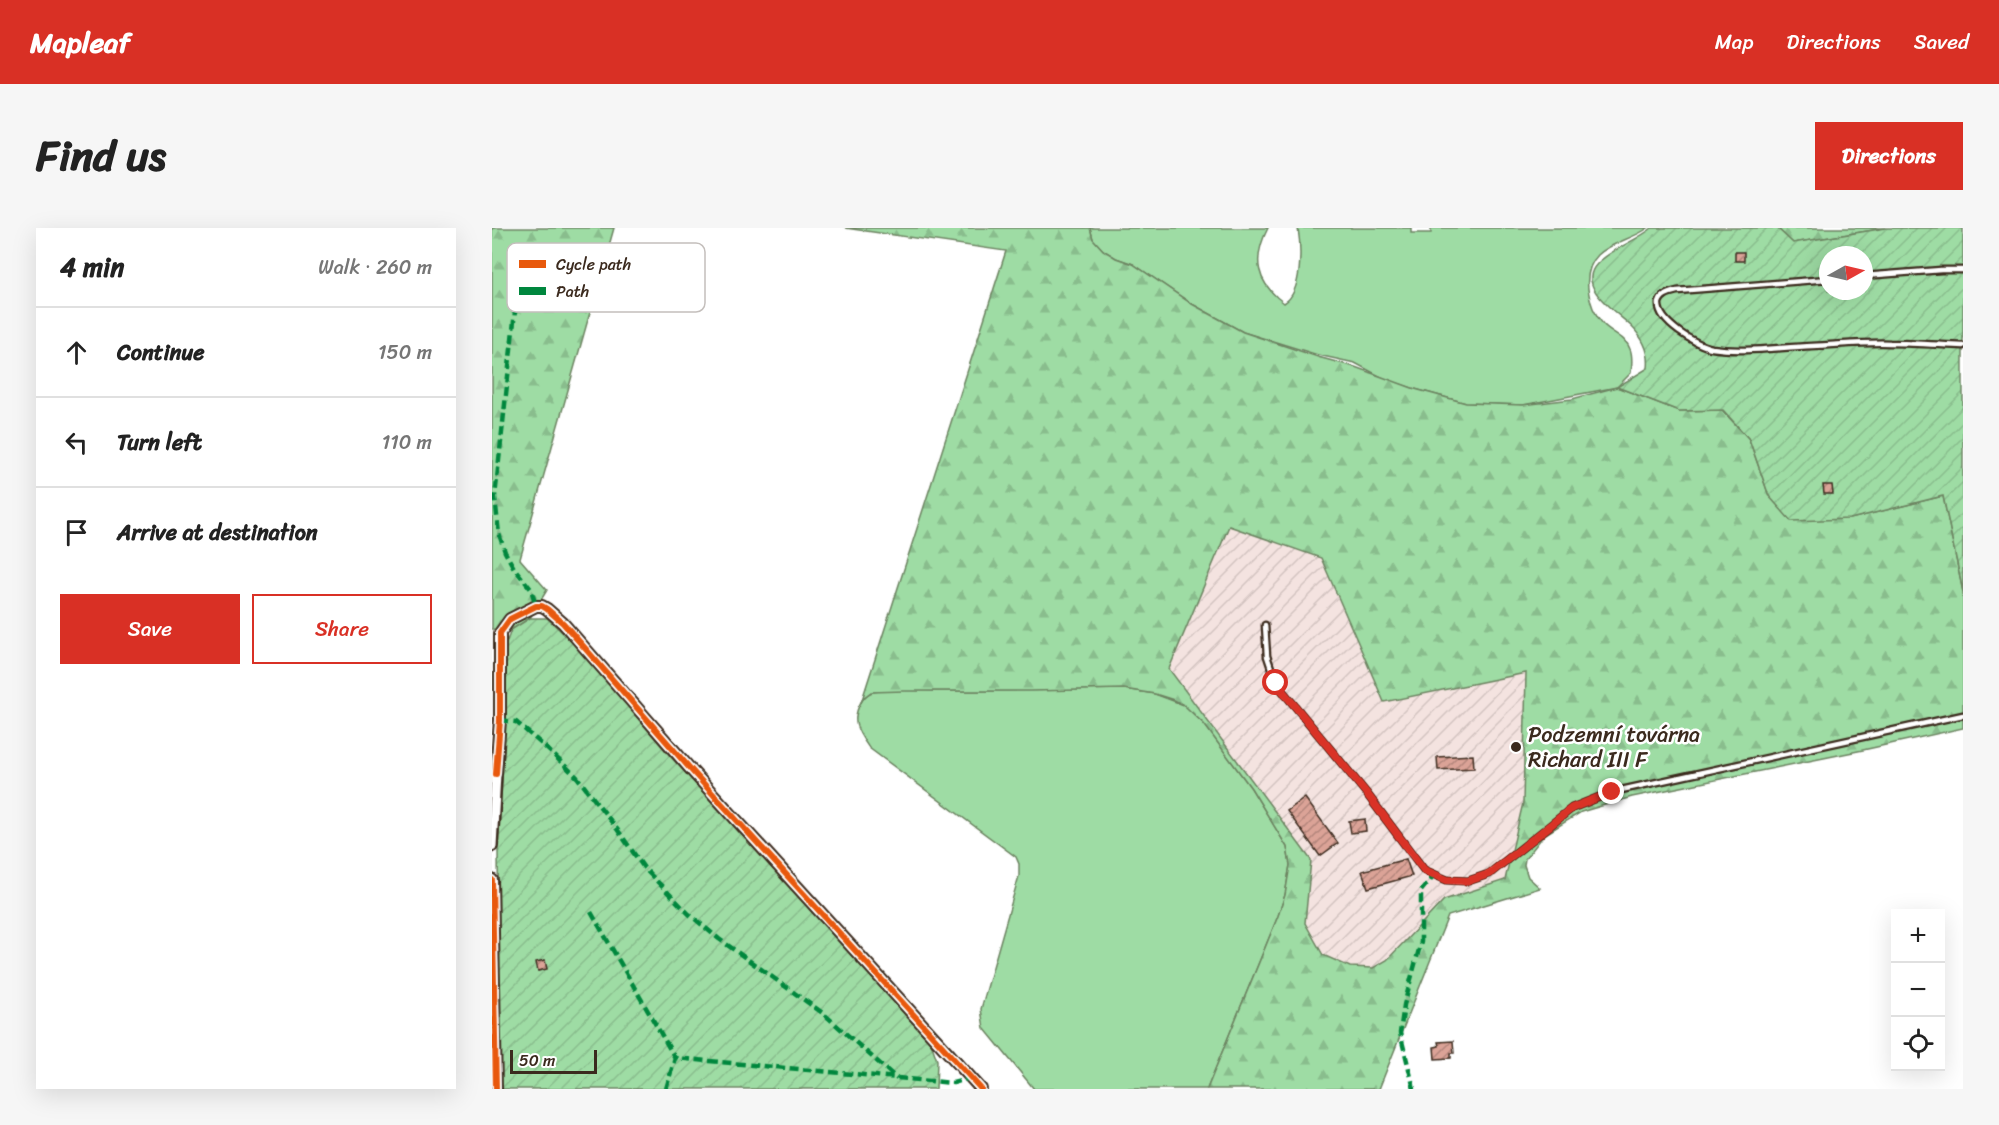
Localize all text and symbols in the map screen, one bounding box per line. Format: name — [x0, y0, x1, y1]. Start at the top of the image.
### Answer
text: Mapleaf — [30, 18, 130, 67]
text: Map — [1715, 23, 1753, 61]
text: Directions — [1786, 23, 1881, 61]
text: Saved — [1914, 23, 1969, 61]
text: Find us — [36, 119, 166, 193]
button: Directions — [1815, 122, 1963, 190]
legend — [507, 243, 705, 312]
text: 4 min — [60, 244, 124, 290]
north arrow — [1819, 246, 1873, 300]
text: Walk · 260 m — [318, 250, 432, 285]
text: Cycle path — [556, 250, 631, 279]
text: Path — [556, 277, 589, 306]
text: Continue — [117, 333, 205, 372]
text: 150 m — [378, 335, 432, 370]
icon: ahead — [60, 336, 93, 369]
text: Turn left — [117, 423, 202, 462]
text: 110 m — [382, 425, 432, 460]
icon: left — [60, 426, 93, 459]
text: Arrive at destination — [117, 513, 318, 552]
icon: arrive — [60, 516, 93, 549]
button: Save — [60, 594, 240, 664]
button: Share — [252, 594, 432, 664]
route start — [1262, 669, 1288, 695]
place label: Podzemní továrna Richard III F — [1528, 715, 1700, 779]
marker: Podzemní továrna Richard III F — [1509, 740, 1523, 754]
route end — [1598, 778, 1624, 804]
map controls — [1891, 909, 1945, 1071]
button: + — [1891, 909, 1945, 963]
button: − — [1891, 963, 1945, 1017]
button: locate — [1891, 1017, 1945, 1071]
text: 50 m — [519, 1046, 555, 1075]
scale bar — [510, 1047, 597, 1074]

